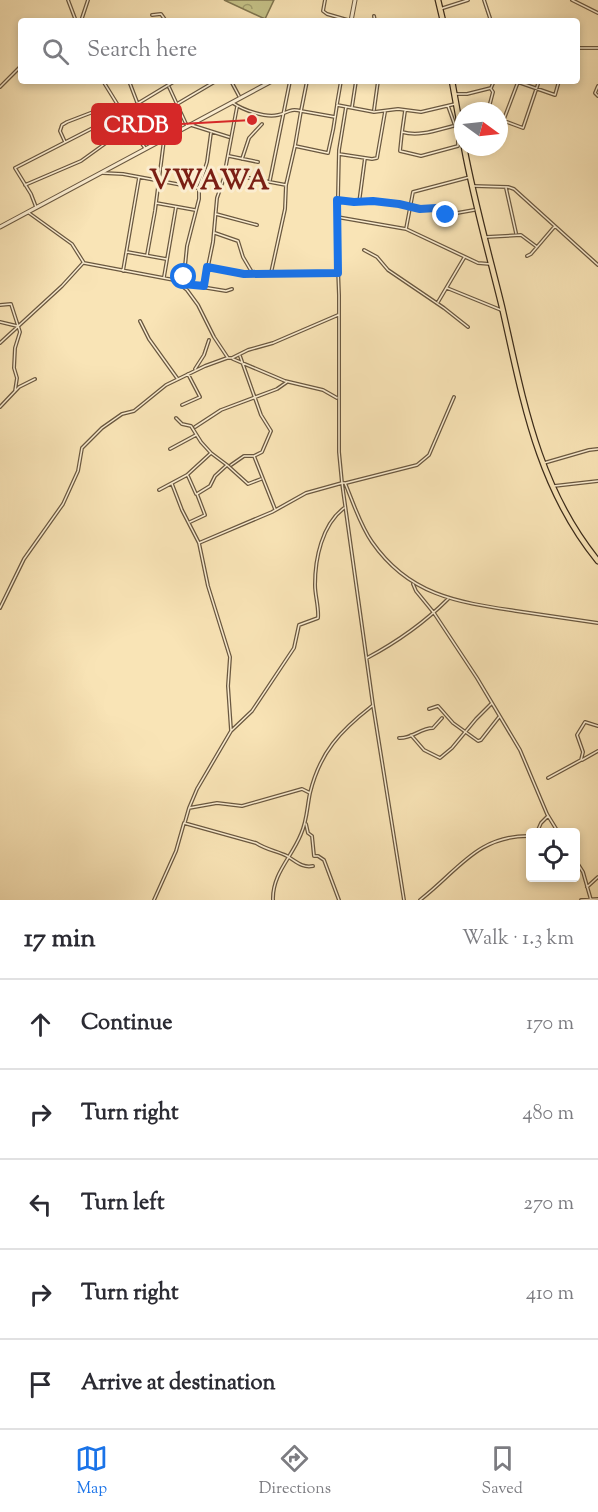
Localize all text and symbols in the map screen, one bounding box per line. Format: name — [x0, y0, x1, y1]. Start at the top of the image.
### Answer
search box — [18, 18, 580, 84]
icon: search — [39, 35, 72, 68]
text: Search here — [87, 35, 197, 67]
north arrow — [454, 102, 508, 156]
callout: CRDB — [92, 104, 181, 144]
text: CRDB — [104, 111, 169, 143]
district label: VWAWA — [149, 163, 271, 202]
route end — [432, 201, 458, 227]
route start — [170, 263, 196, 289]
map controls — [526, 828, 580, 882]
button: locate — [526, 828, 580, 882]
text: 17 min — [24, 921, 96, 958]
text: Walk · 1.3 km — [462, 925, 574, 954]
icon: ahead — [24, 1008, 57, 1041]
text: Continue — [81, 1008, 172, 1040]
text: 170 m — [526, 1010, 574, 1039]
icon: right — [24, 1098, 57, 1131]
text: Turn right — [81, 1098, 178, 1130]
text: 480 m — [523, 1100, 574, 1129]
icon: left — [24, 1188, 57, 1221]
text: Turn left — [81, 1188, 164, 1220]
text: 270 m — [524, 1190, 574, 1219]
icon: right — [24, 1278, 57, 1311]
text: Turn right — [81, 1278, 178, 1310]
text: 410 m — [526, 1280, 574, 1309]
icon: arrive — [24, 1368, 57, 1401]
text: Arrive at destination — [81, 1368, 276, 1400]
tab: Map — [75, 1442, 108, 1501]
tab: Directions — [259, 1442, 331, 1501]
tab: Saved — [482, 1442, 523, 1501]

